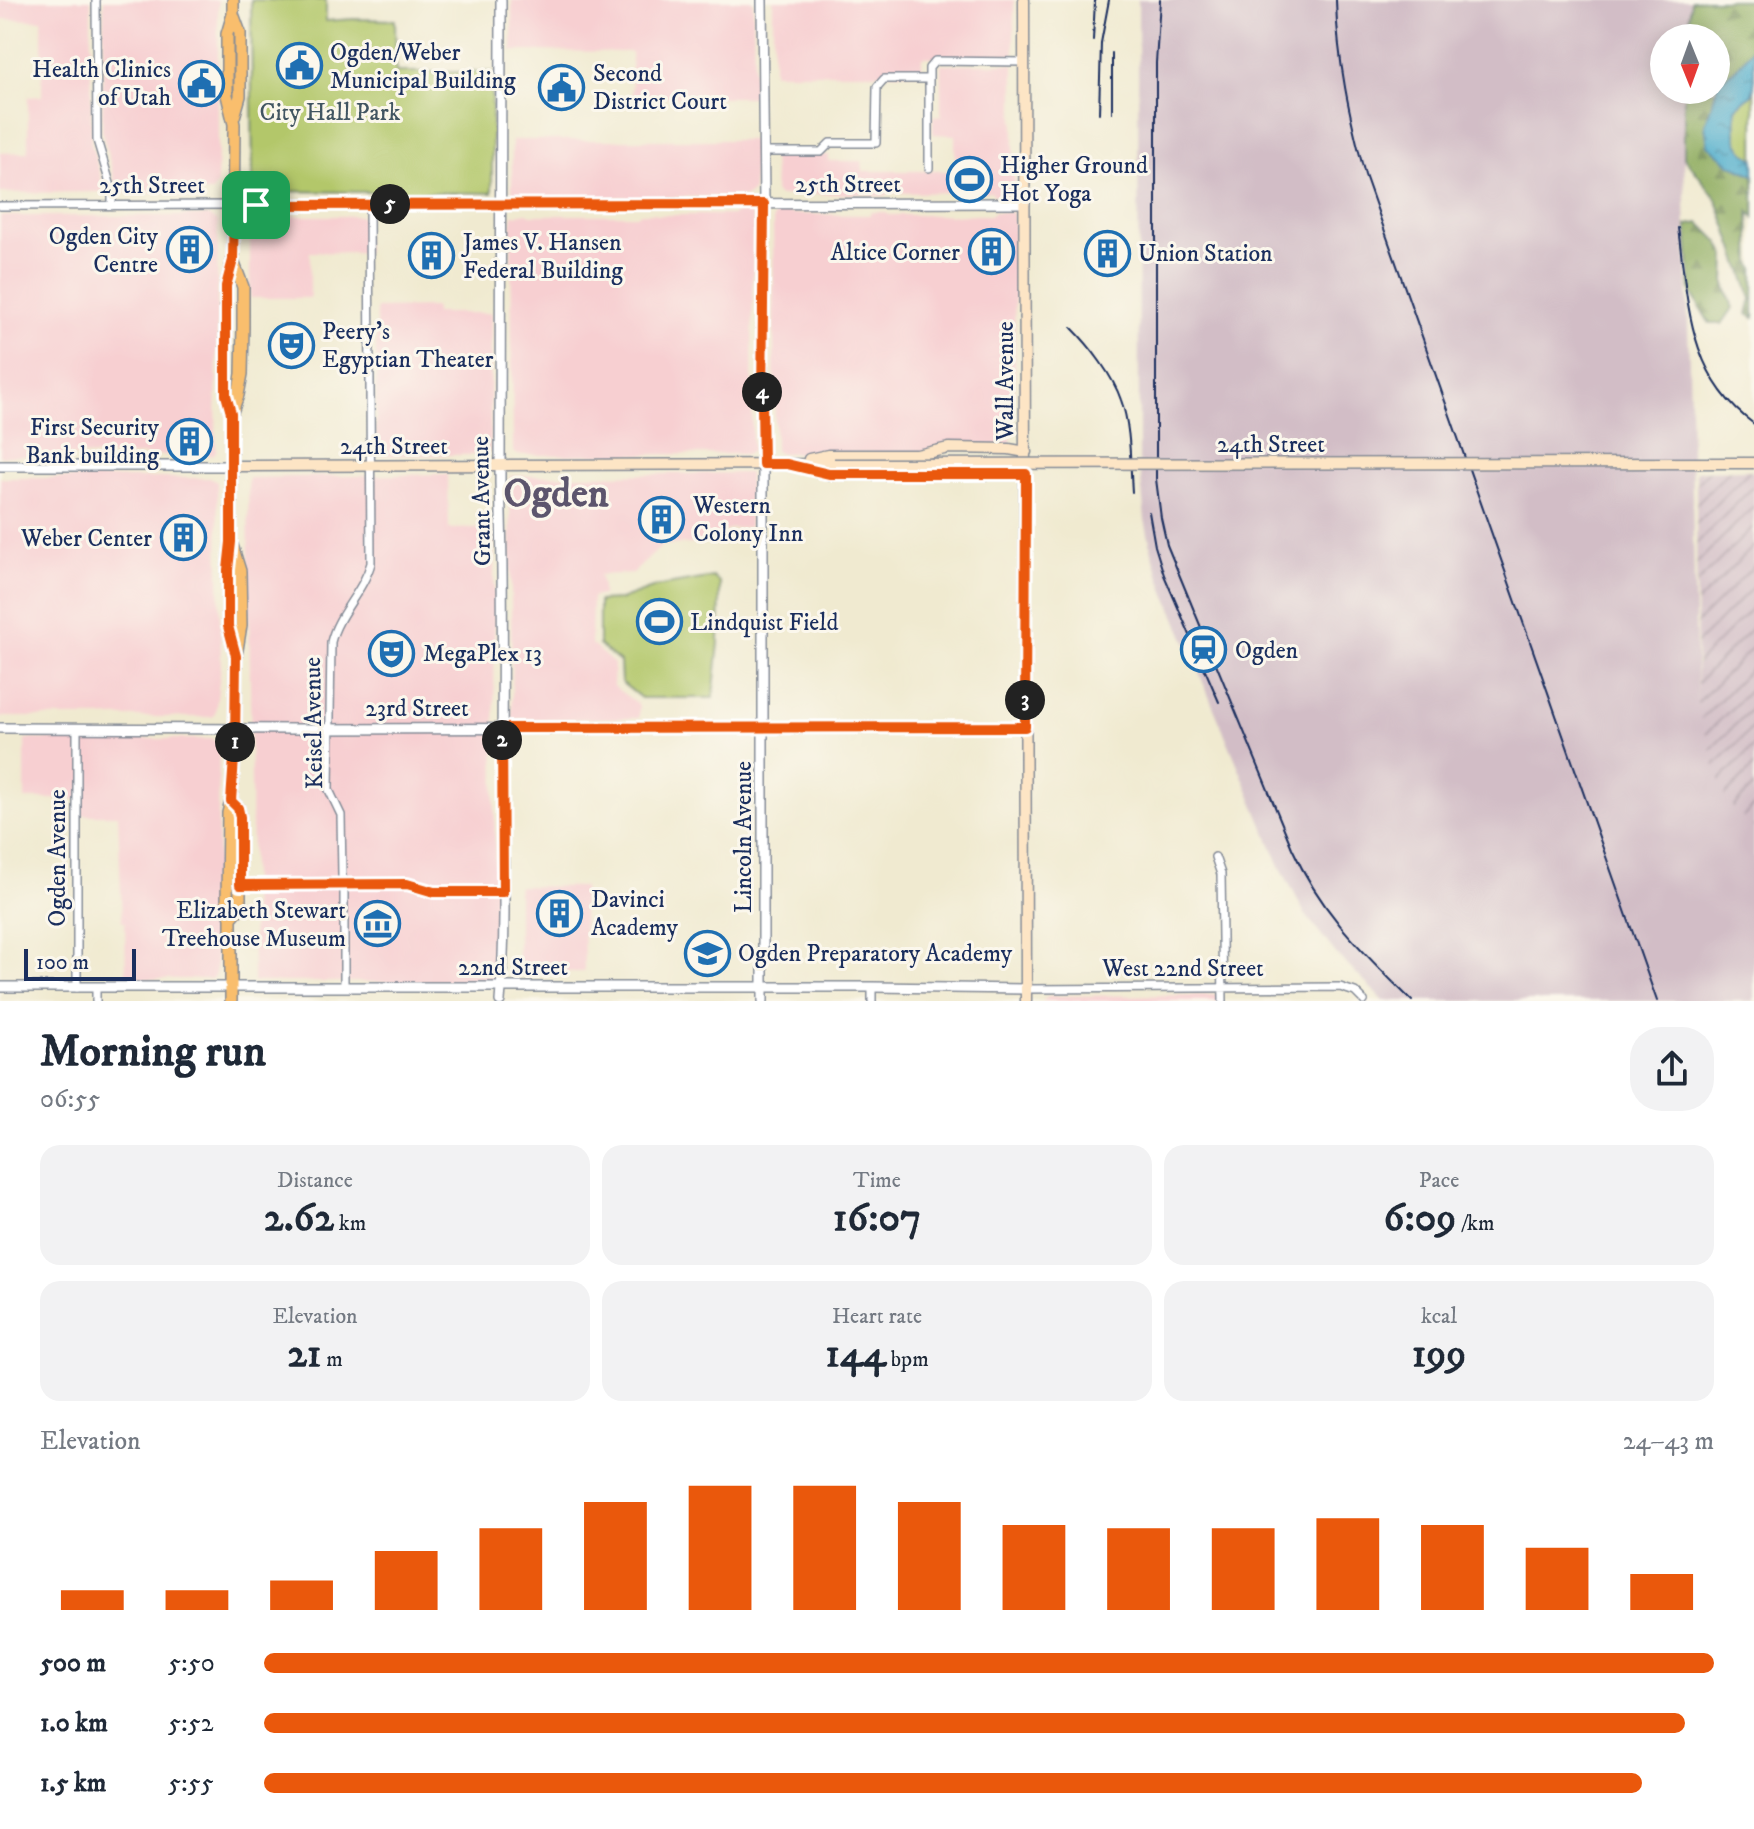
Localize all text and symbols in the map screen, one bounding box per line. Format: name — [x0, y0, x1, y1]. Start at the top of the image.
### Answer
north arrow — [1650, 24, 1730, 104]
map controls — [1650, 24, 1730, 104]
place label: Ogden/Weber Municipal Building — [330, 38, 516, 96]
public building icon: Ogden/Weber Municipal Building — [275, 42, 323, 90]
place label: Health Clinics of Utah — [32, 55, 171, 113]
public building icon: Health Clinics of Utah — [178, 59, 226, 107]
place label: Second District Court — [593, 59, 727, 117]
public building icon: Second District Court — [538, 63, 586, 111]
park label: City Hall Park — [260, 98, 401, 128]
place label: Higher Ground Hot Yoga — [1000, 151, 1148, 209]
sports icon: Higher Ground Hot Yoga — [945, 155, 993, 203]
street label: 25th Street — [795, 170, 901, 200]
street label: 25th Street — [99, 171, 205, 201]
pin — [222, 171, 290, 239]
icon: arrive — [234, 183, 278, 227]
pin: 5 — [370, 184, 410, 224]
text: 5 — [385, 190, 395, 217]
place label: Ogden City Centre — [49, 222, 159, 280]
building icon: Ogden City Centre — [165, 226, 213, 274]
place label: James V. Hansen Federal Building — [461, 228, 623, 286]
building icon: Altice Corner — [967, 228, 1015, 276]
building icon: Union Station — [1083, 229, 1131, 277]
building icon: James V. Hansen Federal Building — [408, 232, 456, 280]
place label: Altice Corner — [831, 238, 960, 268]
place label: Union Station — [1138, 239, 1273, 269]
place label: Peery's Egyptian Theater — [322, 317, 494, 375]
theatre icon: Peery's Egyptian Theater — [267, 321, 315, 369]
street label: Wall Avenue — [991, 321, 1021, 442]
pin: 4 — [742, 372, 782, 412]
text: 4 — [756, 378, 768, 405]
place label: First Security Bank building — [25, 413, 160, 471]
building icon: First Security Bank building — [166, 417, 214, 465]
street label: 24th Street — [1217, 430, 1325, 460]
street label: 24th Street — [340, 432, 448, 462]
street label: Grant Avenue — [466, 436, 498, 566]
district label: Ogden — [503, 470, 609, 520]
place label: Western Colony Inn — [692, 491, 804, 549]
building icon: Western Colony Inn — [638, 495, 686, 543]
building icon: Weber Center — [159, 514, 207, 562]
place label: Weber Center — [20, 524, 152, 554]
sports icon: Lindquist Field — [635, 598, 683, 646]
place label: Lindquist Field — [690, 608, 838, 638]
station icon: Ogden — [1180, 626, 1228, 674]
theatre icon: MegaPlex 13 — [368, 629, 416, 677]
place label: Ogden — [1235, 636, 1299, 666]
place label: MegaPlex 13 — [423, 639, 542, 669]
street label: Keisel Avenue — [298, 657, 330, 789]
pin: 3 — [1005, 680, 1045, 720]
text: 3 — [1021, 686, 1029, 713]
street label: 23rd Street — [365, 694, 469, 724]
pin: 2 — [482, 720, 522, 760]
pin: 1 — [215, 722, 255, 762]
text: 2 — [497, 726, 507, 753]
text: 1 — [231, 728, 239, 755]
street label: Lincoln Avenue — [729, 761, 759, 913]
street label: Ogden Avenue — [43, 789, 73, 927]
place label: Davinci Academy — [591, 885, 679, 943]
building icon: Davinci Academy — [536, 889, 584, 937]
place label: Elizabeth Stewart Treehouse Museum — [162, 896, 346, 954]
museum icon: Elizabeth Stewart Treehouse Museum — [353, 900, 401, 948]
school or university icon: Ogden Preparatory Academy — [683, 929, 731, 977]
place label: Ogden Preparatory Academy — [738, 939, 1013, 969]
scale bar — [24, 945, 136, 981]
text: 100 m — [36, 949, 89, 976]
street label: 22nd Street — [458, 953, 568, 983]
street label: West 22nd Street — [1101, 954, 1264, 984]
text: Morning run — [40, 1025, 266, 1080]
button: share — [1630, 1027, 1714, 1111]
text: 06:55 — [40, 1083, 100, 1116]
text: Distance — [277, 1167, 353, 1194]
text: Time — [853, 1167, 901, 1194]
text: Pace — [1419, 1167, 1459, 1194]
text: 2.62 — [264, 1194, 334, 1244]
text: 16:07 — [833, 1194, 921, 1244]
text: 6:09 — [1384, 1194, 1456, 1244]
text: km — [334, 1210, 366, 1237]
text: /km — [1456, 1210, 1494, 1237]
text: Elevation — [272, 1303, 358, 1330]
text: Heart rate — [832, 1303, 922, 1330]
text: kcal — [1421, 1303, 1457, 1330]
text: 21 — [287, 1330, 322, 1380]
text: 144 — [825, 1330, 886, 1380]
text: 199 — [1412, 1330, 1466, 1380]
text: m — [322, 1346, 343, 1373]
text: bpm — [886, 1346, 929, 1373]
text: Elevation — [40, 1425, 141, 1458]
text: 24–43 m — [1623, 1425, 1714, 1458]
text: 500 m — [40, 1647, 106, 1680]
text: 5:50 — [168, 1647, 215, 1680]
text: 1.0 km — [40, 1707, 108, 1740]
text: 5:52 — [168, 1707, 213, 1740]
text: 1.5 km — [40, 1767, 106, 1800]
text: 5:55 — [168, 1767, 214, 1800]

